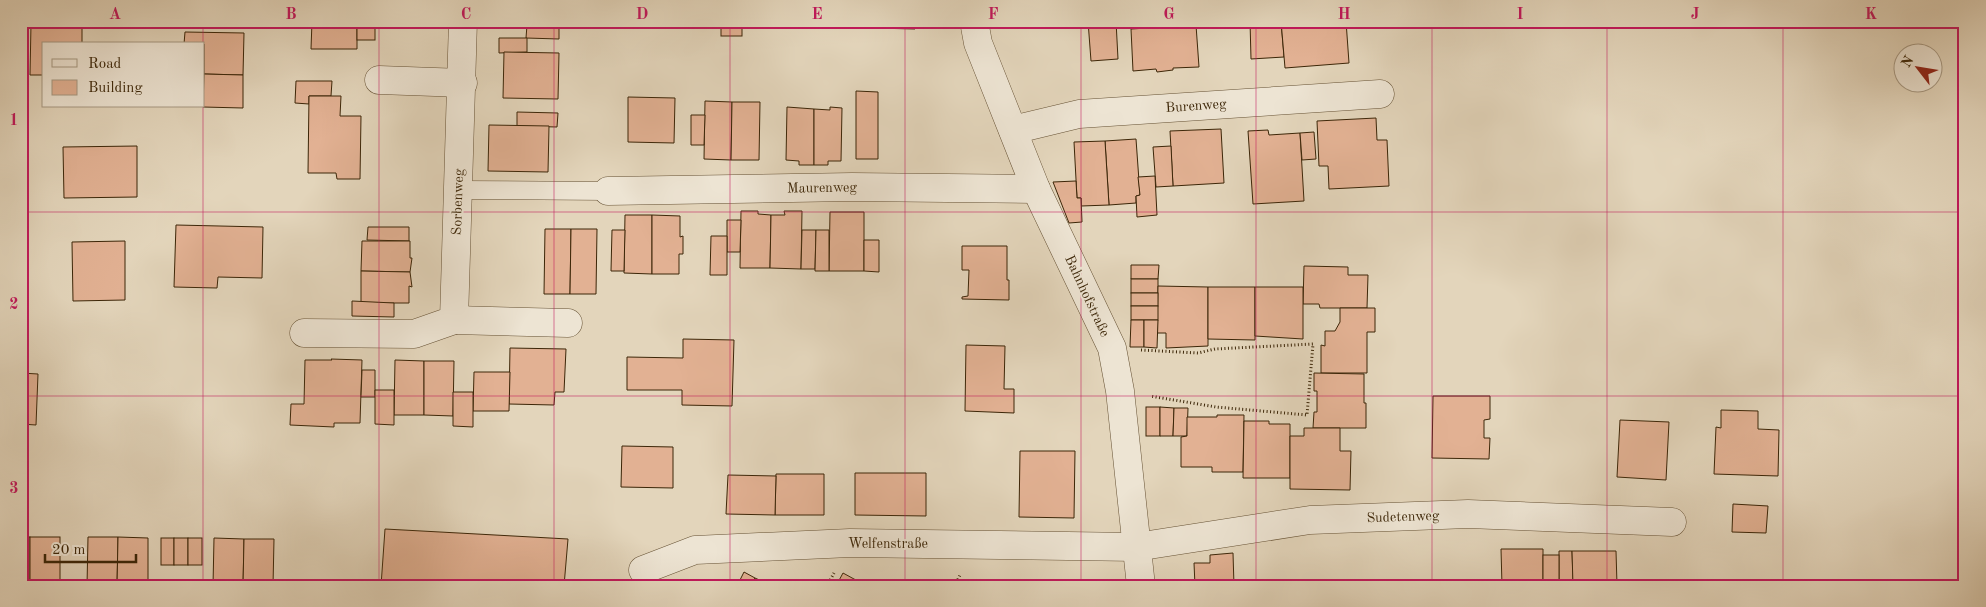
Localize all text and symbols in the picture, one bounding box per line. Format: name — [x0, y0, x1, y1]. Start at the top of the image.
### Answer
text: A — [109, 7, 121, 23]
text: B — [285, 7, 297, 23]
text: C — [461, 7, 471, 23]
text: D — [636, 7, 648, 23]
text: E — [811, 7, 823, 23]
text: F — [988, 7, 999, 23]
text: G — [1163, 7, 1175, 23]
text: H — [1337, 7, 1351, 23]
text: I — [1516, 7, 1524, 23]
text: J — [1691, 7, 1700, 23]
text: K — [1865, 7, 1877, 23]
legend — [42, 42, 205, 108]
north arrow — [1894, 42, 1944, 92]
text: N — [1899, 53, 1917, 70]
text: Road — [88, 57, 122, 72]
text: Building — [88, 81, 143, 96]
street label: Burenweg — [1165, 97, 1227, 115]
text: 1 — [9, 113, 19, 129]
street label: Sorbenweg — [450, 168, 466, 236]
street label: Maurenweg — [787, 180, 858, 196]
street label: Bahnhofstraße — [1062, 253, 1112, 339]
text: 2 — [9, 297, 19, 313]
text: 3 — [9, 481, 19, 497]
street label: Sudetenweg — [1366, 509, 1440, 525]
scale bar — [45, 532, 136, 564]
street label: Welfenstraße — [848, 537, 928, 551]
text: 20 m — [52, 543, 86, 558]

